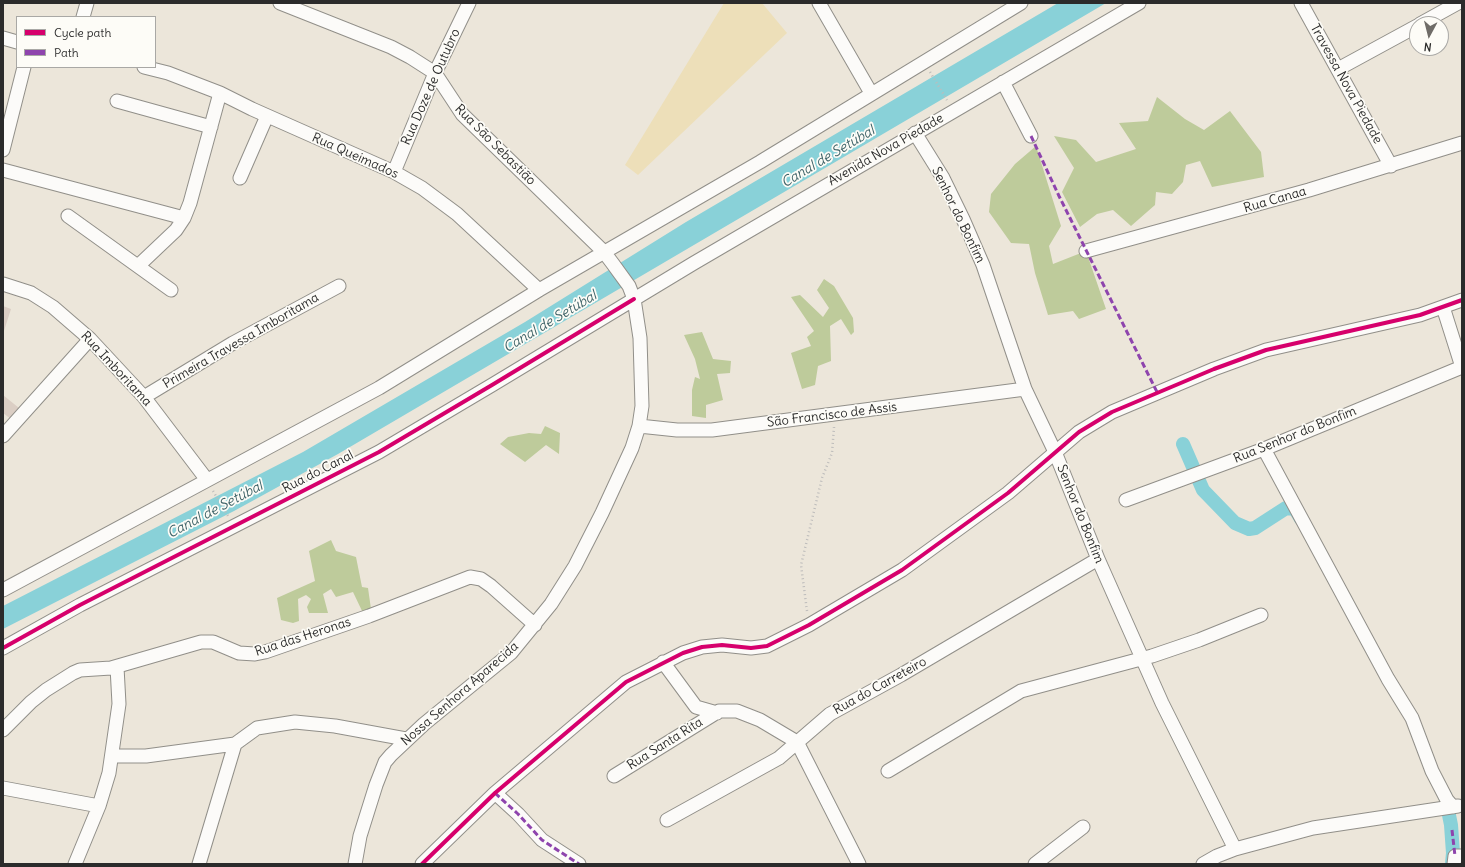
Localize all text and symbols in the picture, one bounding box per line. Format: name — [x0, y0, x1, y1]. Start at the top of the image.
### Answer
legend — [16, 16, 156, 68]
north arrow — [1409, 16, 1449, 56]
street label: Travessa Nova Piedade — [1307, 21, 1385, 147]
text: Cycle path — [54, 25, 111, 40]
street label: Rua Doze de Outubro — [398, 26, 464, 148]
text: N — [1423, 40, 1432, 54]
text: Path — [54, 45, 79, 60]
street label: Rua São Sebastião — [451, 101, 539, 189]
street label: Avenida Nova Piedade — [826, 111, 946, 189]
water label: Canal de Setúbal — [778, 123, 878, 191]
street label: Rua Queimados — [309, 130, 401, 182]
street label: Senhor do Bonfim — [928, 164, 988, 266]
street label: Rua Canaa — [1242, 184, 1308, 216]
water label: Canal de Setúbal — [500, 288, 600, 356]
street label: Primeira Travessa Imboritama — [160, 290, 322, 392]
street label: Rua Imboritama — [77, 328, 155, 410]
street label: São Francisco de Assis — [766, 399, 898, 431]
street label: Rua Senhor do Bonfim — [1231, 403, 1359, 467]
street label: Rua do Canal — [280, 447, 356, 497]
street label: Senhor do Bonfim — [1053, 462, 1107, 566]
water label: Canal de Setúbal — [164, 478, 266, 542]
street label: Rua das Heronas — [253, 614, 353, 660]
street label: Nossa Senhora Aparecida — [398, 639, 522, 749]
street label: Rua do Carreteiro — [831, 654, 929, 718]
street label: Rua Santa Rita — [624, 715, 706, 773]

